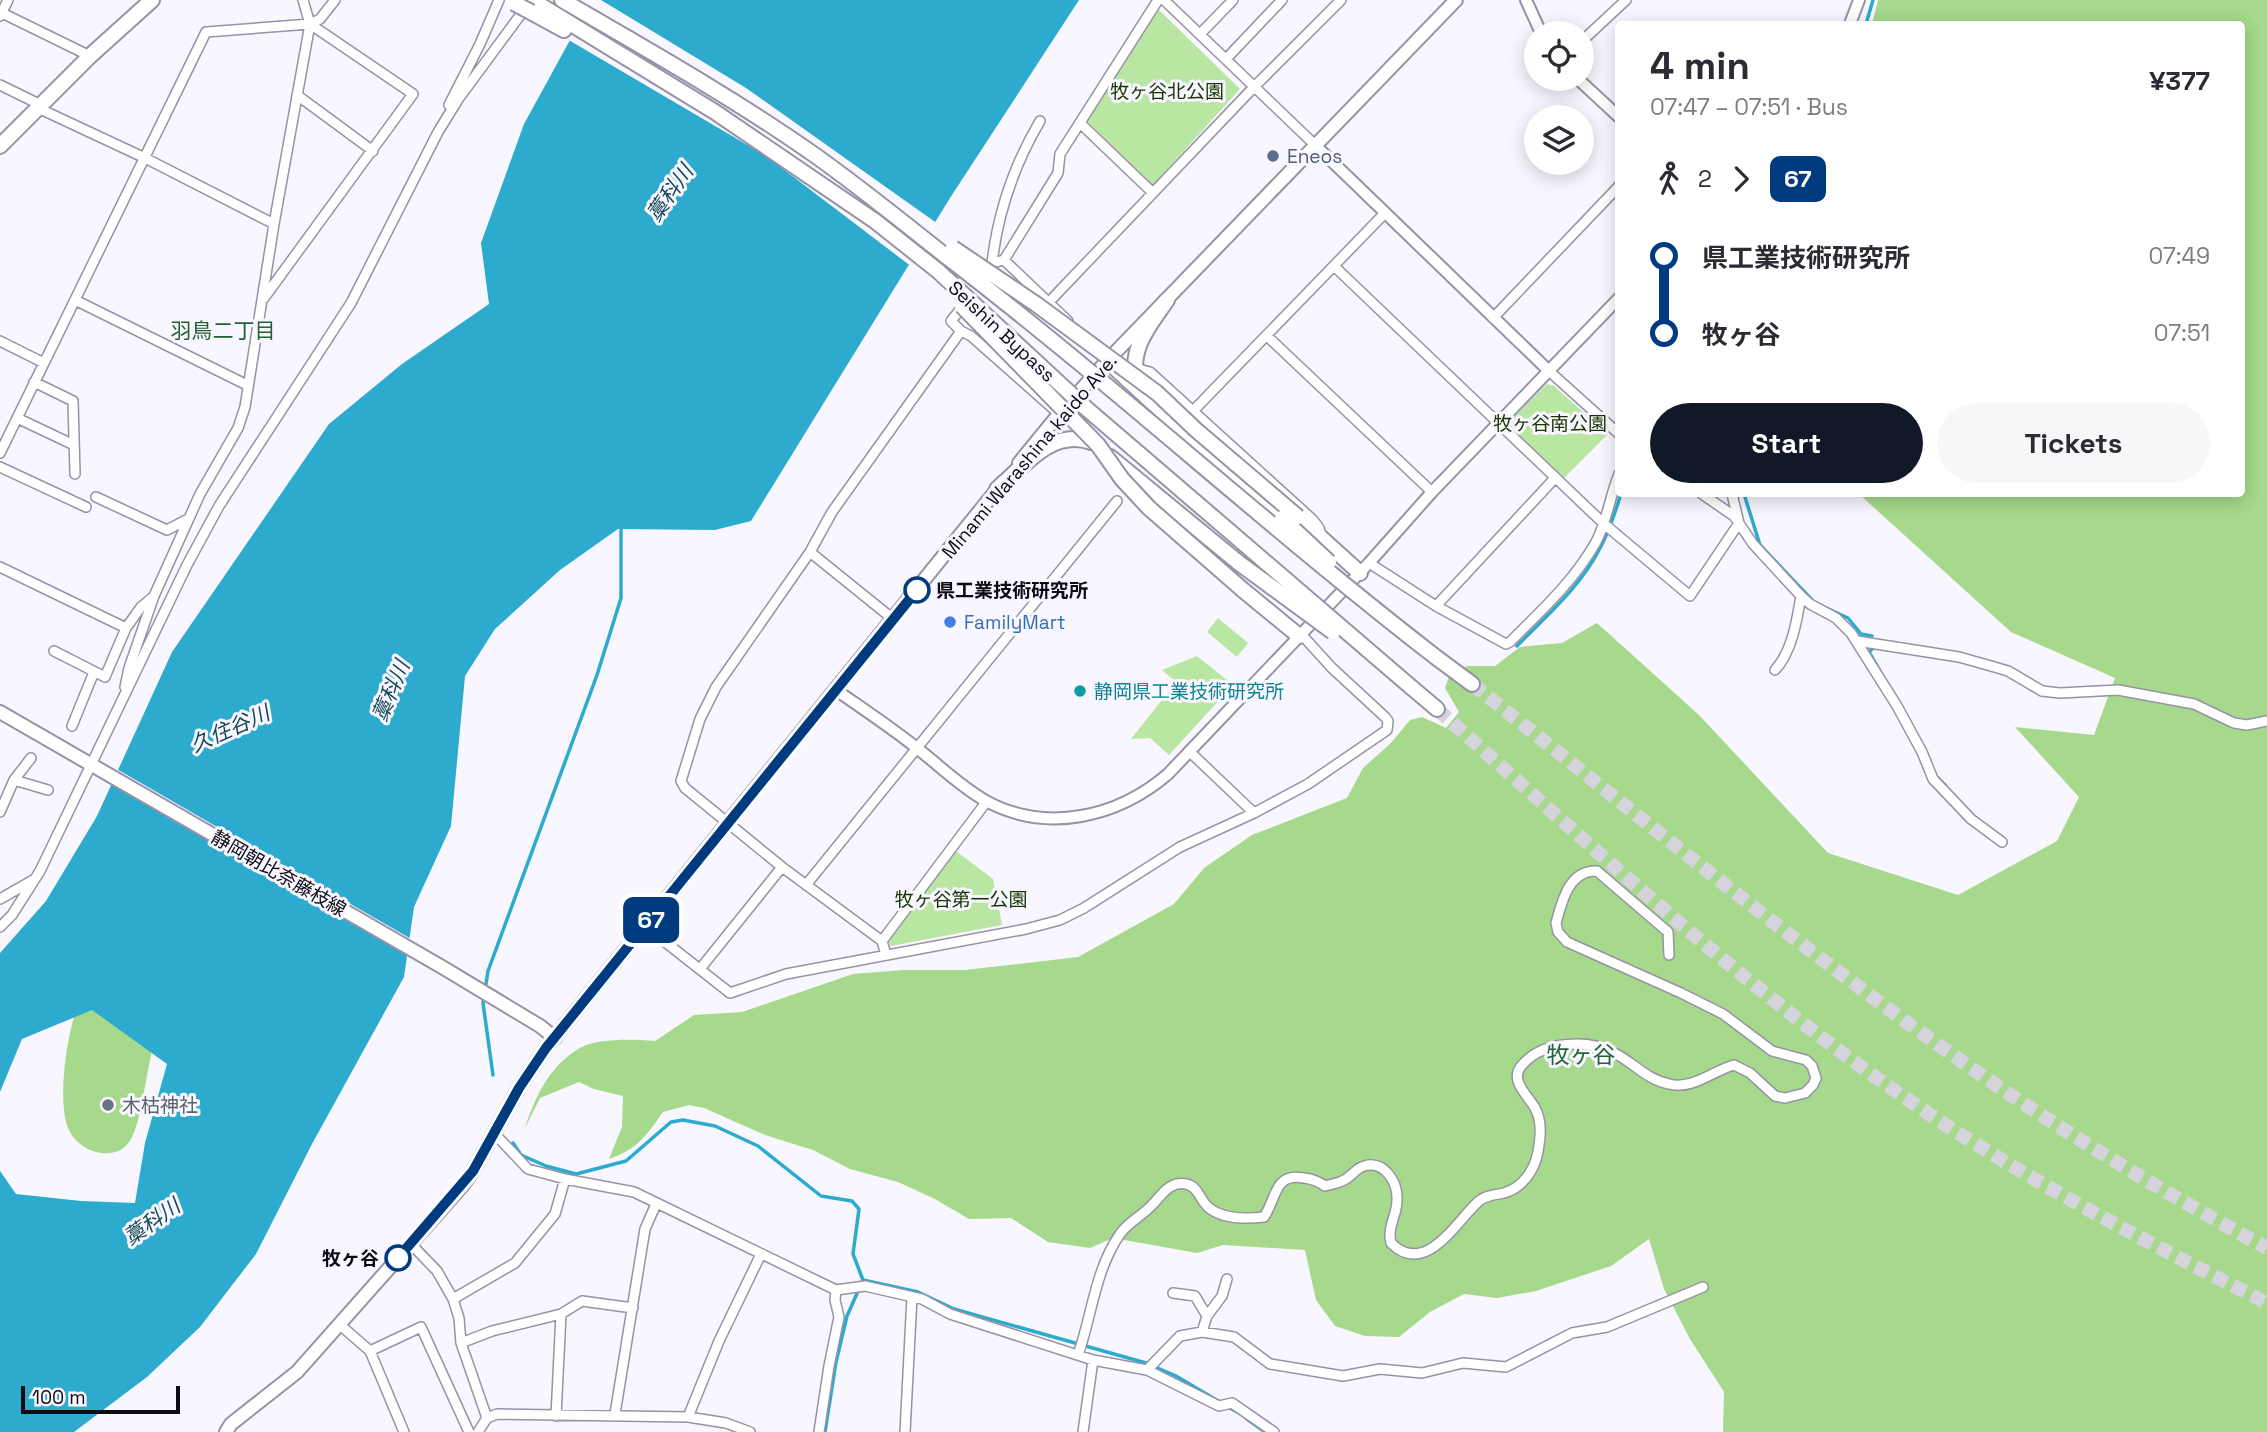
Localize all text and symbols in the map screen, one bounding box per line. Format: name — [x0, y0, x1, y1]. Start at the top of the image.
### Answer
map controls — [1524, 21, 1594, 175]
button: locate — [1524, 21, 1594, 91]
text: 4 min — [1650, 42, 1750, 90]
text: ¥377 — [2149, 64, 2210, 98]
park label: 牧ヶ谷北公園 — [1110, 79, 1224, 104]
text: 07:47 – 07:51 · Bus — [1650, 92, 1848, 122]
button: layers — [1524, 105, 1594, 175]
place label: Eneos — [1287, 144, 1342, 169]
marker: Eneos — [1265, 148, 1281, 164]
water label: 藁科川 — [640, 158, 700, 226]
icon: walk — [1650, 160, 1688, 198]
icon: forward — [1722, 160, 1760, 198]
text: 67 — [1784, 163, 1812, 194]
text: 2 — [1698, 164, 1712, 194]
text: 県工業技術研究所 — [1702, 241, 1910, 275]
text: 07:49 — [2148, 241, 2210, 271]
street label: Seishin Bypass — [943, 275, 1061, 387]
district label: 羽鳥二丁目 — [171, 317, 276, 344]
text: 牧ヶ谷 — [1702, 318, 1780, 352]
text: 07:51 — [2154, 318, 2210, 348]
street label: Minami Warashina kaido Ave. — [936, 349, 1122, 564]
button: Start — [1650, 403, 1923, 483]
button: Tickets — [1937, 403, 2210, 483]
park label: 牧ヶ谷南公園 — [1493, 411, 1607, 436]
marker: 県工業技術研究所 — [904, 577, 930, 603]
place label: 県工業技術研究所 — [936, 578, 1088, 603]
place label: FamilyMart — [964, 610, 1066, 635]
marker: FamilyMart — [942, 614, 958, 630]
water label: 藁科川 — [366, 655, 416, 725]
place label: 静岡県工業技術研究所 — [1094, 679, 1284, 704]
marker: 静岡県工業技術研究所 — [1072, 683, 1088, 699]
water label: 久住谷川 — [186, 698, 275, 758]
street label: 静岡朝比奈藤枝線 — [207, 825, 351, 922]
park label: 牧ヶ谷第一公園 — [894, 887, 1028, 912]
line badge: 67 — [620, 897, 682, 943]
text: 67 — [637, 904, 665, 935]
district label: 牧ヶ谷 — [1547, 1040, 1616, 1070]
place label: 木枯神社 — [122, 1093, 198, 1118]
marker: 木枯神社 — [100, 1097, 116, 1113]
water label: 藁科川 — [118, 1191, 187, 1251]
marker: 牧ヶ谷 — [385, 1245, 411, 1271]
place label: 牧ヶ谷 — [322, 1246, 379, 1271]
scale bar — [21, 1383, 180, 1415]
text: 100 m — [32, 1385, 86, 1410]

